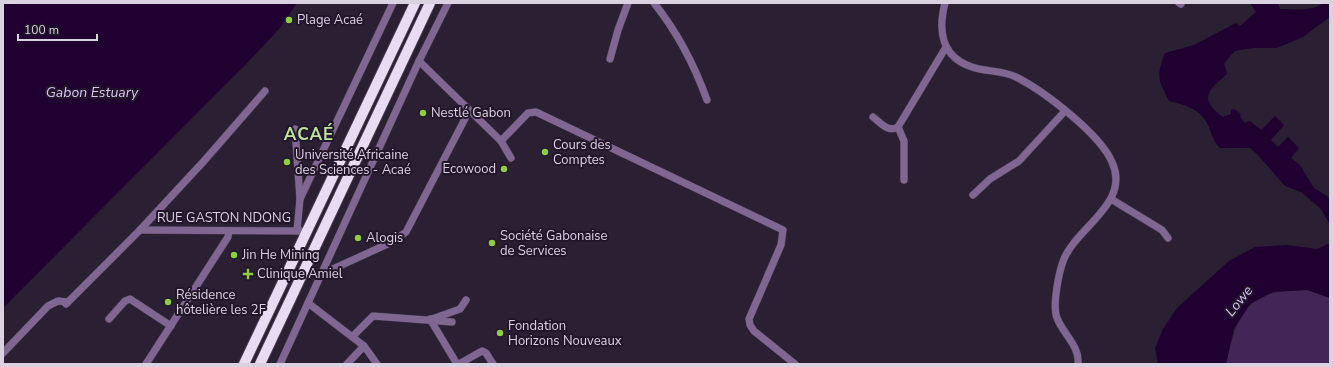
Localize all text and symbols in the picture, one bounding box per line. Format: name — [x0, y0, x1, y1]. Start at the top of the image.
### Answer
place label: Plage Acaé — [297, 11, 363, 29]
marker: Plage Acaé — [284, 15, 294, 25]
scale bar — [18, 16, 97, 42]
text: 100 m — [24, 22, 59, 38]
water label: Gabon Estuary — [46, 83, 139, 102]
place label: Nestlé Gabon — [431, 104, 511, 122]
marker: Nestlé Gabon — [418, 108, 428, 118]
district label: ACAÉ — [284, 123, 334, 146]
place label: Cours des Comptes — [553, 136, 611, 169]
place label: Université Africaine des Sciences - Acaé — [295, 146, 411, 179]
marker: Cours des Comptes — [540, 147, 550, 157]
marker: Université Africaine des Sciences - Acaé — [282, 157, 292, 167]
place label: Ecowood — [443, 160, 496, 178]
marker: Ecowood — [499, 164, 509, 174]
street label: RUE GASTON NDONG — [157, 209, 291, 227]
place label: Société Gabonaise de Services — [500, 227, 608, 260]
place label: Alogis — [366, 229, 403, 247]
marker: Alogis — [353, 233, 363, 243]
marker: Société Gabonaise de Services — [487, 238, 497, 248]
place label: Jin He Mining — [241, 246, 320, 264]
marker: Jin He Mining — [229, 250, 239, 260]
place label: Clinique Amiel — [257, 265, 343, 283]
marker: Clinique Amiel — [242, 268, 254, 280]
water label: Lowe — [1221, 281, 1258, 320]
place label: Résidence hôtelière les 2F — [176, 286, 266, 319]
marker: Résidence hôtelière les 2F — [163, 297, 173, 307]
place label: Fondation Horizons Nouveaux — [508, 317, 622, 350]
marker: Fondation Horizons Nouveaux — [495, 328, 505, 338]

